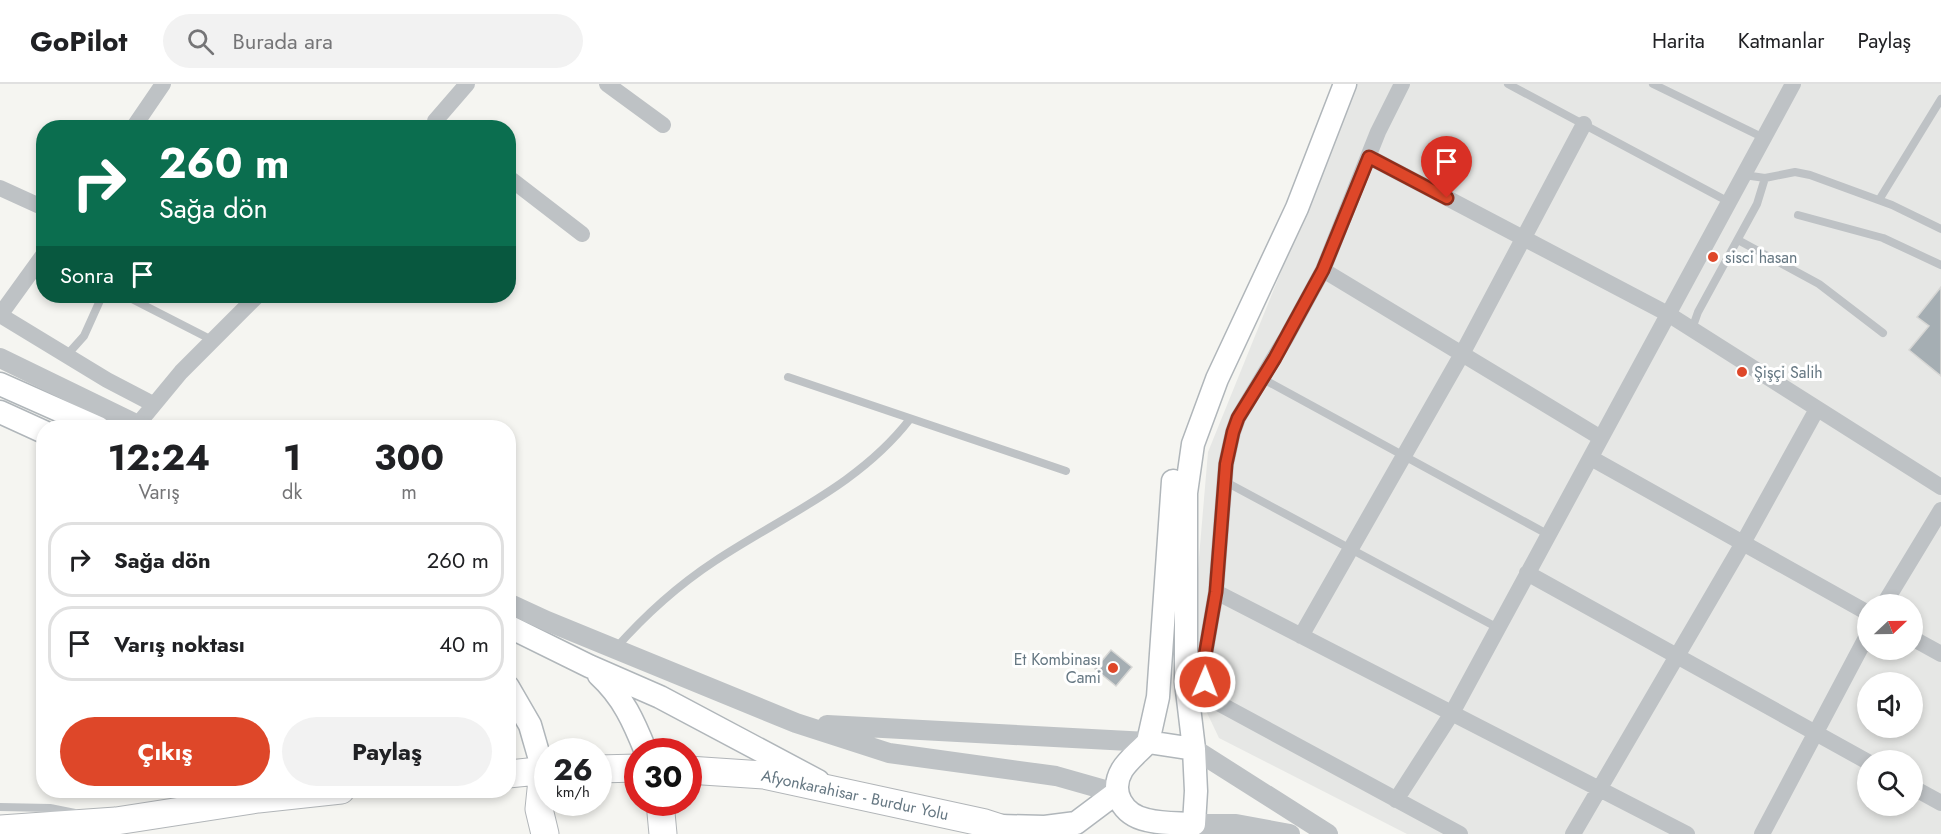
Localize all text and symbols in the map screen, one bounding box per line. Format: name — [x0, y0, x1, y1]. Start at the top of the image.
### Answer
search box — [163, 14, 583, 68]
text: GoPilot — [30, 21, 127, 62]
icon: search — [184, 25, 217, 58]
text: Burada ara — [232, 25, 333, 57]
text: Harita — [1652, 26, 1705, 56]
text: Katmanlar — [1738, 26, 1824, 56]
text: Paylaş — [1857, 26, 1911, 56]
text: 260 m — [159, 133, 290, 194]
pin — [1421, 136, 1472, 198]
icon: right — [60, 144, 138, 222]
icon: arrive — [1430, 145, 1463, 178]
text: Sağa dön — [159, 189, 268, 228]
place label: sisci hasan — [1725, 246, 1797, 269]
marker: sisci hasan — [1706, 250, 1720, 264]
icon: arrive — [126, 258, 159, 291]
text: Sonra — [60, 259, 114, 291]
place label: Şişçi Salih — [1754, 361, 1823, 384]
marker: Şişçi Salih — [1735, 365, 1749, 379]
text: 12:24 — [108, 431, 210, 483]
text: 1 — [283, 431, 301, 483]
text: 300 — [374, 431, 444, 483]
text: Varış — [139, 478, 179, 507]
text: dk — [282, 478, 302, 507]
text: m — [401, 478, 417, 507]
icon: right — [63, 543, 96, 576]
text: Sağa dön — [114, 544, 211, 576]
text: 260 m — [427, 544, 489, 576]
north arrow — [1857, 594, 1923, 660]
map controls — [1857, 594, 1923, 816]
icon: arrive — [63, 627, 96, 660]
text: Varış noktası — [114, 628, 245, 660]
text: 40 m — [439, 628, 489, 660]
place label: Et Kombinası Cami — [1014, 648, 1101, 689]
position arrow — [1173, 650, 1237, 714]
marker: Et Kombinası Cami — [1106, 661, 1120, 675]
button: sound — [1857, 672, 1923, 738]
button: Çıkış — [60, 717, 270, 786]
button: Paylaş — [282, 717, 492, 786]
speed limit sign: 30 — [624, 738, 702, 816]
text: 26 — [553, 748, 593, 791]
button: search — [1857, 750, 1923, 816]
street label: Afyonkarahisar - Burdur Yolu — [759, 764, 951, 826]
text: km/h — [556, 781, 590, 803]

